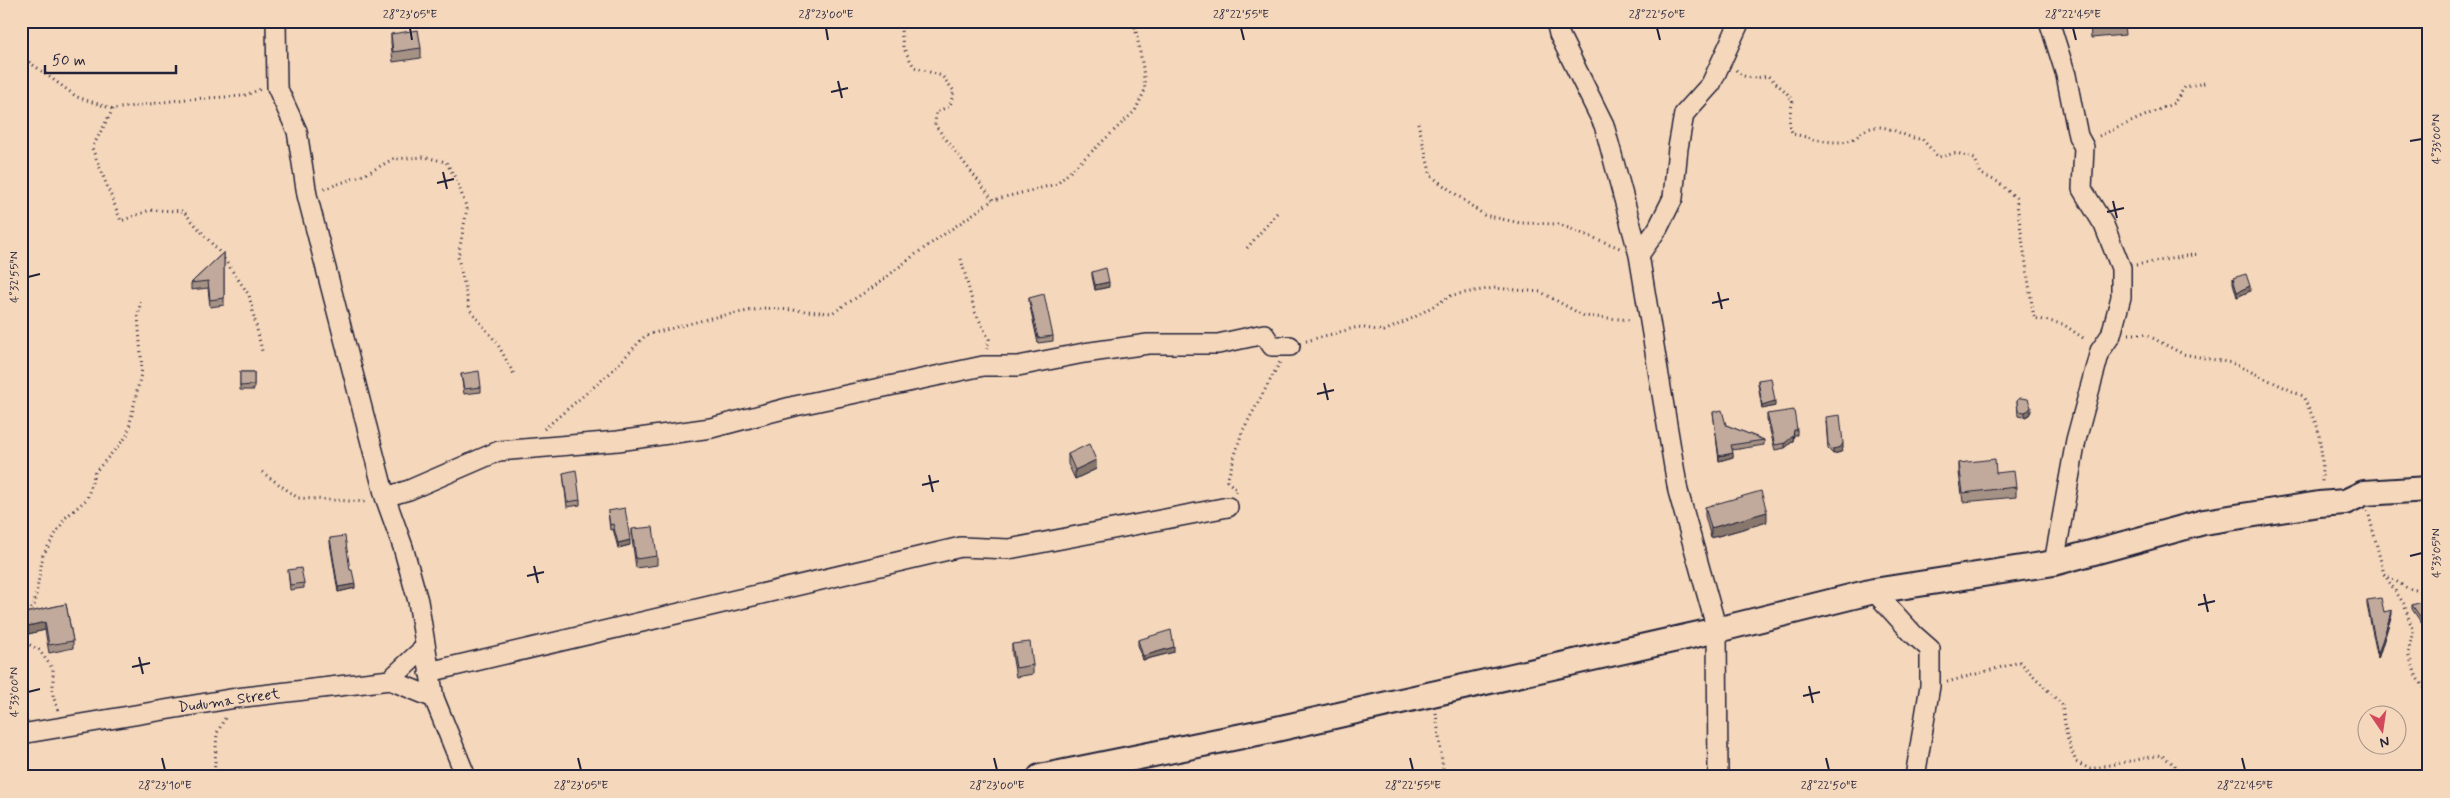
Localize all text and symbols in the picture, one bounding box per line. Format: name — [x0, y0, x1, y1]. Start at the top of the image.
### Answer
text: 28°23'05"E — [383, 7, 437, 23]
text: 28°23'00"E — [799, 7, 853, 23]
text: 28°22'55"E — [1213, 7, 1269, 23]
text: 28°22'50"E — [1629, 7, 1685, 23]
text: 28°22'45"E — [2045, 7, 2101, 23]
scale bar — [45, 42, 176, 74]
text: 50 m — [52, 51, 86, 71]
text: 4°33'00"N — [2429, 114, 2445, 164]
text: 4°32'55"N — [7, 251, 23, 303]
text: 4°33'05"N — [2429, 528, 2445, 578]
text: 4°33'00"N — [7, 667, 23, 717]
street label: Duduma Street — [177, 684, 281, 718]
north arrow — [2358, 706, 2408, 756]
text: N — [2378, 732, 2391, 752]
text: 28°23'10"E — [138, 778, 192, 794]
text: 28°23'05"E — [554, 778, 608, 794]
text: 28°23'00"E — [970, 778, 1024, 794]
text: 28°22'55"E — [1385, 778, 1441, 794]
text: 28°22'50"E — [1801, 778, 1857, 794]
text: 28°22'45"E — [2217, 778, 2273, 794]

